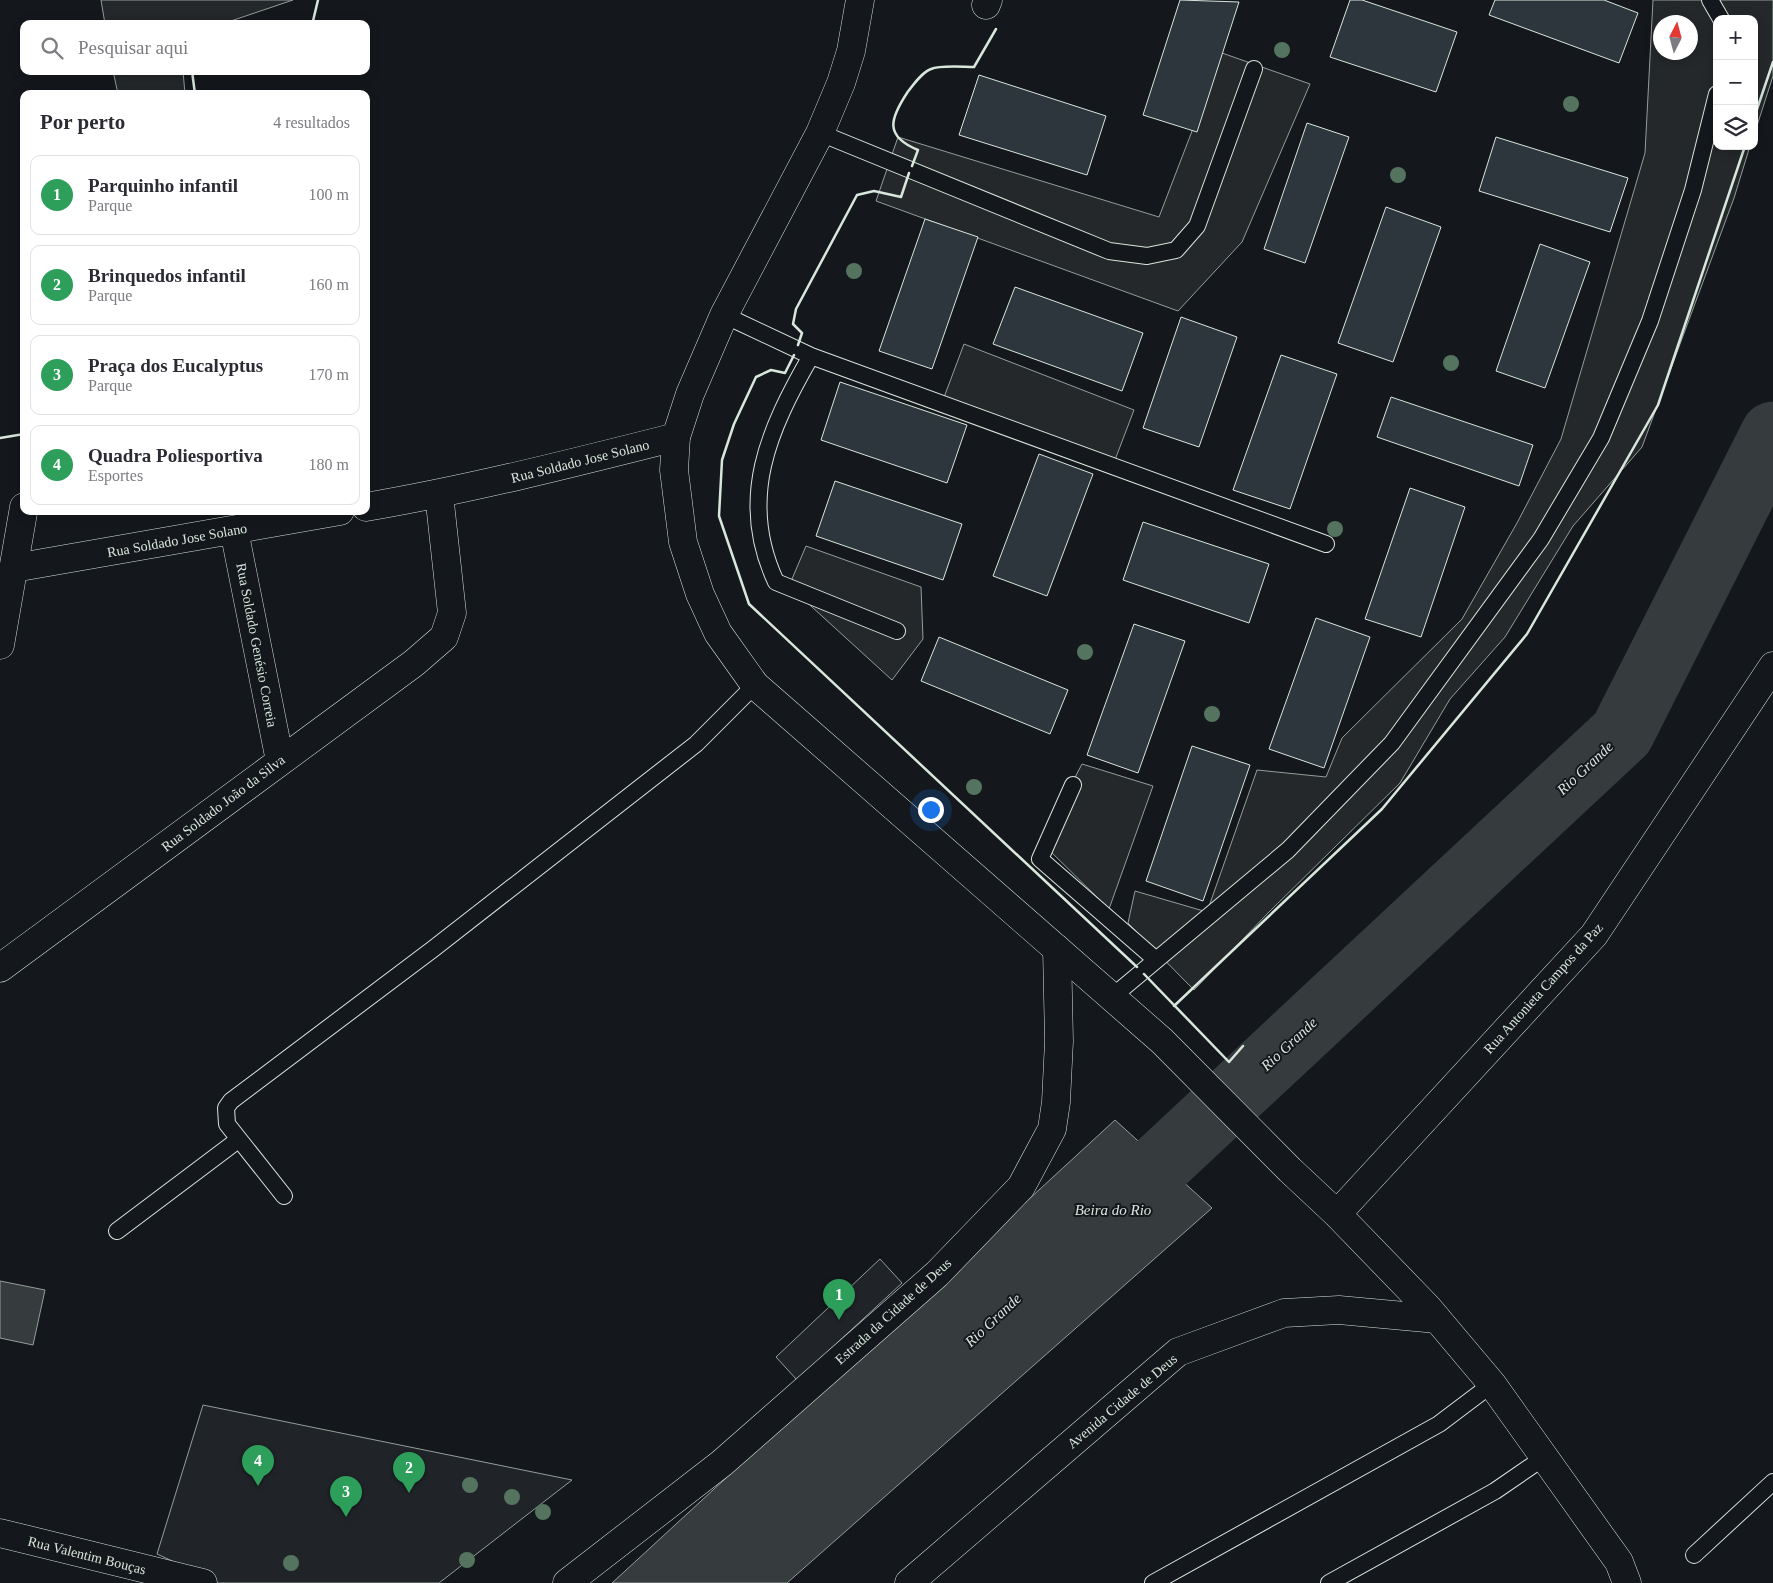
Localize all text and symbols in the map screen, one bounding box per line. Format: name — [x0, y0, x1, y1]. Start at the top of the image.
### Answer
north arrow — [1653, 15, 1698, 60]
map controls — [1713, 15, 1758, 150]
button: + — [1713, 15, 1758, 60]
search box — [20, 20, 370, 75]
icon: search — [38, 34, 66, 62]
text: Pesquisar aqui — [78, 37, 188, 58]
button: − — [1713, 60, 1758, 105]
button: layers — [1713, 105, 1758, 150]
text: Por perto — [40, 110, 125, 134]
text: 4 resultados — [273, 114, 350, 131]
text: Parquinho infantil — [88, 175, 238, 196]
text: 1 — [53, 186, 61, 203]
text: 100 m — [309, 186, 349, 203]
text: Parque — [88, 197, 132, 214]
text: Brinquedos infantil — [88, 265, 246, 286]
text: 2 — [53, 276, 61, 293]
text: 160 m — [309, 276, 349, 293]
text: Parque — [88, 287, 132, 304]
text: Praça dos Eucalyptus — [88, 355, 263, 376]
text: 3 — [53, 366, 61, 383]
text: 170 m — [309, 366, 349, 383]
text: Parque — [88, 377, 132, 394]
street label: Rua Soldado Jose Solano — [509, 437, 651, 486]
text: Quadra Poliesportiva — [88, 445, 263, 466]
text: 4 — [53, 456, 61, 473]
text: 180 m — [309, 456, 349, 473]
text: Esportes — [88, 467, 143, 484]
street label: Rua Soldado Jose Solano — [106, 521, 248, 560]
street label: Rua Soldado Genésio Correia — [233, 562, 280, 729]
water label: Rio Grande — [1553, 738, 1616, 799]
street label: Rua Soldado João da Silva — [159, 752, 288, 855]
your location — [918, 797, 944, 823]
street label: Rua Antonieta Campos da Paz — [1481, 920, 1606, 1057]
water label: Rio Grande — [1257, 1014, 1320, 1075]
water label: Beira do Rio — [1075, 1202, 1152, 1218]
street label: Estrada da Cidade de Deus — [832, 1255, 954, 1367]
pin: 1 — [823, 1279, 855, 1320]
water label: Rio Grande — [961, 1290, 1024, 1351]
street label: Avenida Cidade de Deus — [1064, 1351, 1180, 1452]
pin: 4 — [242, 1445, 274, 1486]
pin: 2 — [393, 1452, 425, 1493]
pin: 3 — [330, 1476, 362, 1517]
street label: Rua Valentim Bouças — [26, 1534, 147, 1577]

